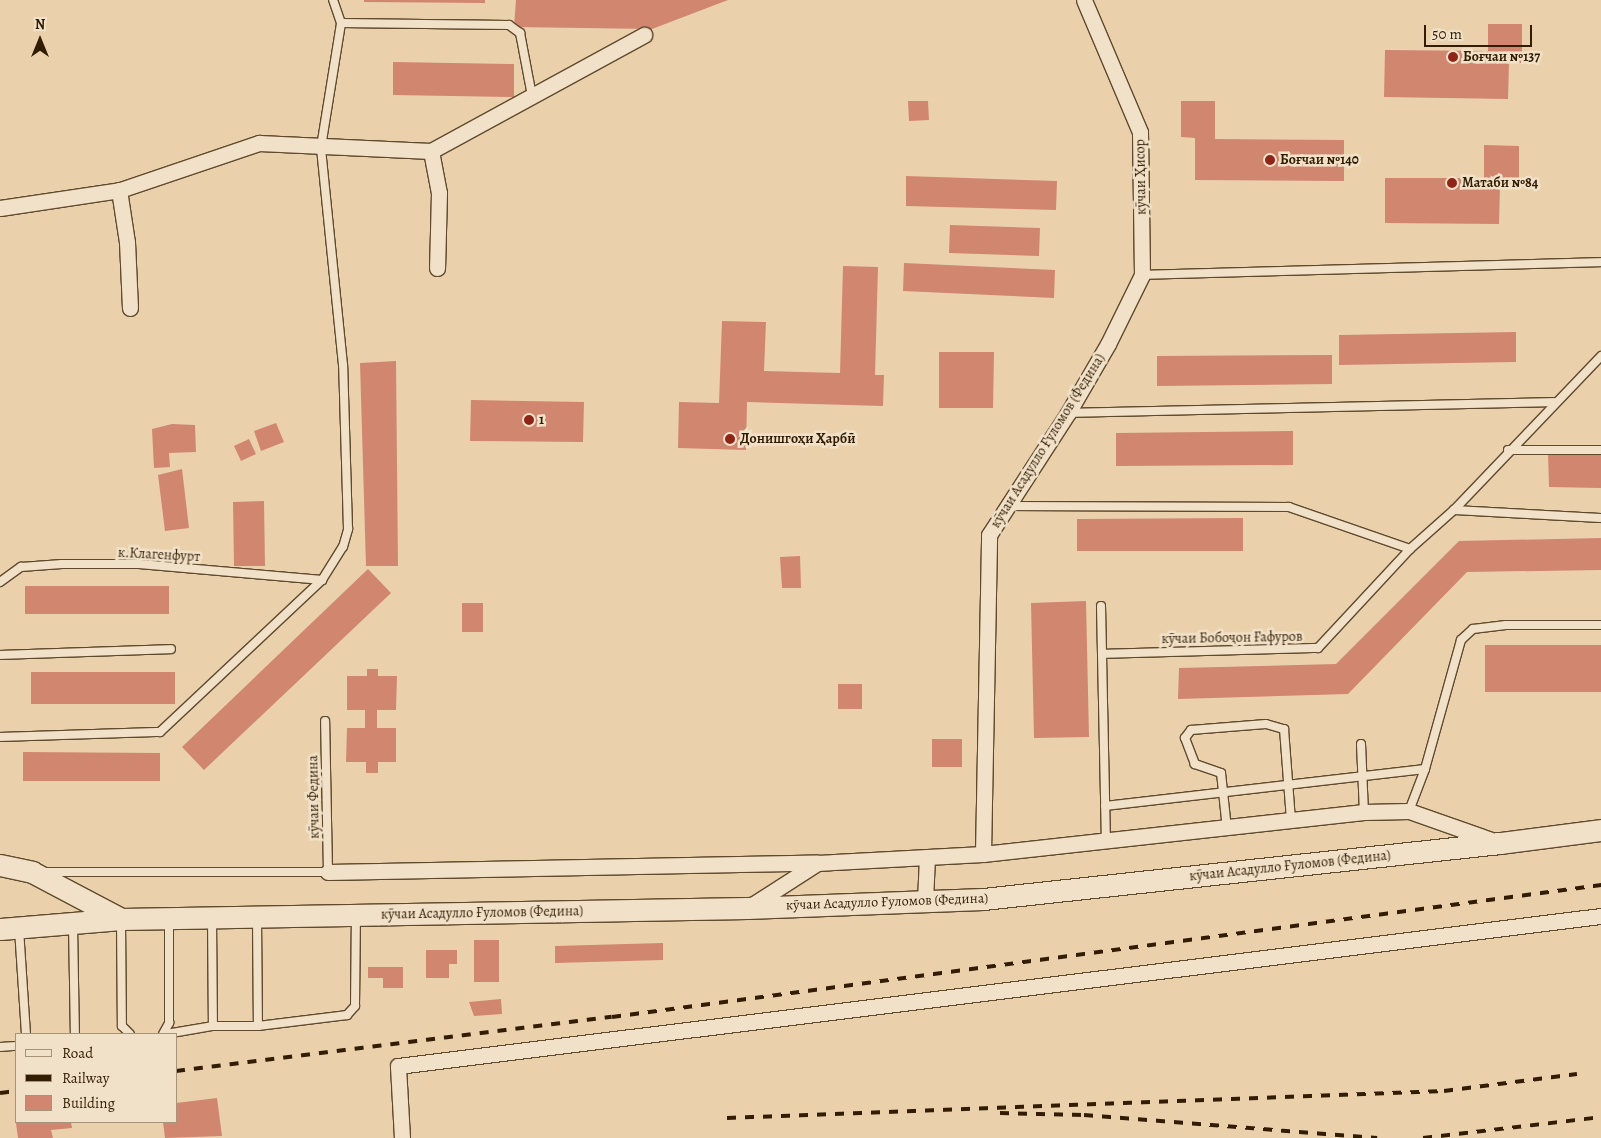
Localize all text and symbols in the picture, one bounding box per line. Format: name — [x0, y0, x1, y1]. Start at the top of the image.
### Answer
north arrow — [15, 15, 65, 65]
text: N — [35, 15, 45, 34]
scale bar — [1426, 15, 1534, 47]
text: 50 m — [1432, 24, 1462, 44]
place label: Боғчаи №137 — [1463, 49, 1540, 65]
marker: Боғчаи №137 — [1447, 51, 1459, 63]
street label: кӯчаи Ҳисор — [1132, 139, 1150, 215]
place label: Боғчаи №140 — [1280, 152, 1359, 168]
marker: Боғчаи №140 — [1264, 154, 1276, 166]
place label: Матаби №84 — [1462, 175, 1538, 191]
marker: Матаби №84 — [1446, 177, 1458, 189]
street label: кӯчаи Асадулло Ғуломов (Федина) — [987, 351, 1109, 531]
place label: 1 — [539, 412, 544, 428]
marker: 1 — [523, 414, 535, 426]
place label: Донишгоҳи Ҳарбӣ — [740, 431, 855, 447]
marker: Донишгоҳи Ҳарбӣ — [724, 433, 736, 445]
street label: к.Клагенфурт — [117, 544, 201, 566]
street label: кӯчаи Бобоҷон Ғафуров — [1161, 628, 1303, 648]
street label: кӯчаи Федина — [305, 755, 323, 839]
street label: кӯчаи Асадулло Ғуломов (Федина) — [1189, 847, 1391, 885]
street label: кӯчаи Асадулло Ғуломов (Федина) — [786, 890, 988, 914]
street label: кӯчаи Асадулло Ғуломов (Федина) — [381, 903, 583, 923]
legend — [15, 1033, 178, 1123]
text: Road — [62, 1043, 93, 1063]
text: Railway — [62, 1068, 109, 1088]
text: Building — [62, 1093, 115, 1113]

